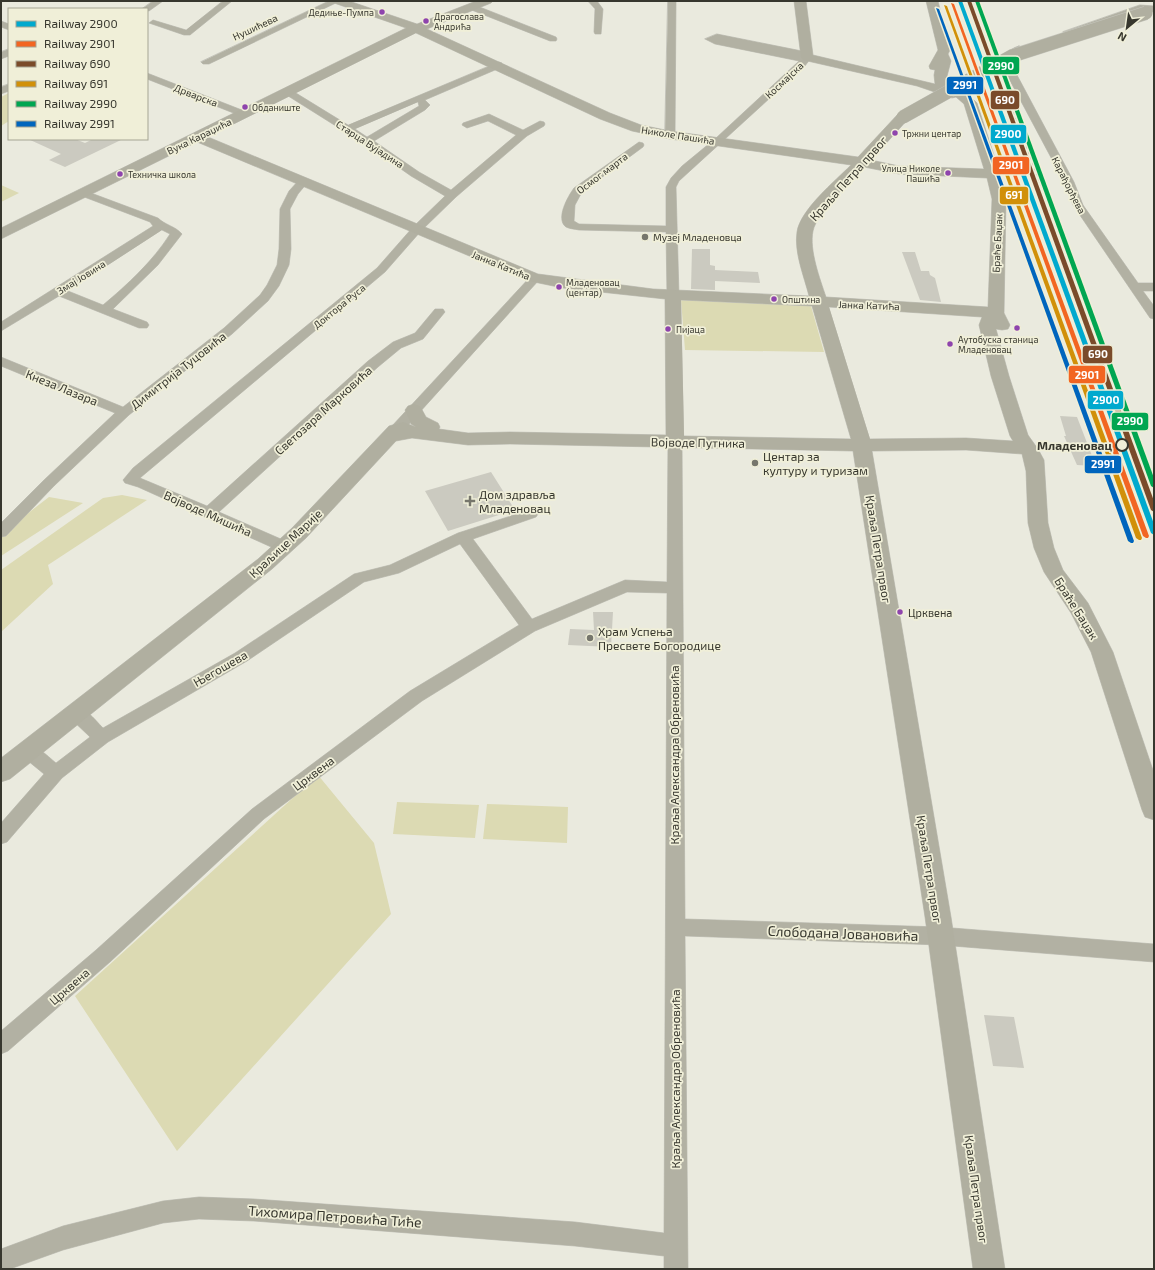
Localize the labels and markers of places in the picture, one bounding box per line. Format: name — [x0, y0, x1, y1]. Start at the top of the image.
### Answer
place label: Дедиње-Пумпа — [309, 7, 374, 19]
marker: Дедиње-Пумпа — [377, 7, 387, 17]
place label: Драгослава Андрића — [434, 11, 484, 32]
marker: Драгослава Андрића — [421, 16, 431, 26]
marker: Обданиште — [240, 102, 250, 112]
place label: Обданиште — [252, 102, 301, 113]
marker: Тржни центар — [890, 128, 900, 138]
place label: Тржни центар — [902, 128, 961, 139]
place label: Улица Николе Пашића — [882, 163, 940, 184]
marker: Улица Николе Пашића — [943, 168, 953, 178]
marker: Техничка школа — [115, 169, 125, 179]
place label: Техничка школа — [128, 169, 196, 180]
place label: Музеј Младеновца — [653, 231, 742, 244]
marker: Музеј Младеновца — [640, 232, 650, 242]
place label: Младеновац (центар) — [566, 277, 620, 298]
marker: Младеновац (центар) — [554, 282, 564, 292]
marker: Општина — [769, 294, 779, 304]
place label: Општина — [782, 294, 820, 305]
unlabelled marker — [1012, 323, 1022, 333]
marker: Пијаца — [663, 324, 673, 334]
place label: Пијаца — [676, 324, 705, 335]
place label: Аутобуска станица Младеновац — [958, 334, 1038, 355]
marker: Аутобуска станица Младеновац — [945, 339, 955, 349]
place label: Младеновац — [1037, 438, 1112, 452]
marker: Младеновац — [1115, 438, 1129, 452]
place label: Центар за културу и туризам — [763, 449, 868, 478]
marker: Центар за културу и туризам — [750, 458, 760, 468]
place label: Дом здравља Младеновац — [479, 487, 555, 515]
marker: Дом здравља Младеновац — [464, 495, 476, 507]
place label: Црквена — [908, 606, 952, 619]
marker: Црквена — [895, 607, 905, 617]
place label: Храм Успења Пресвете Богородице — [598, 624, 721, 652]
marker: Храм Успења Пресвете Богородице — [585, 633, 595, 643]

